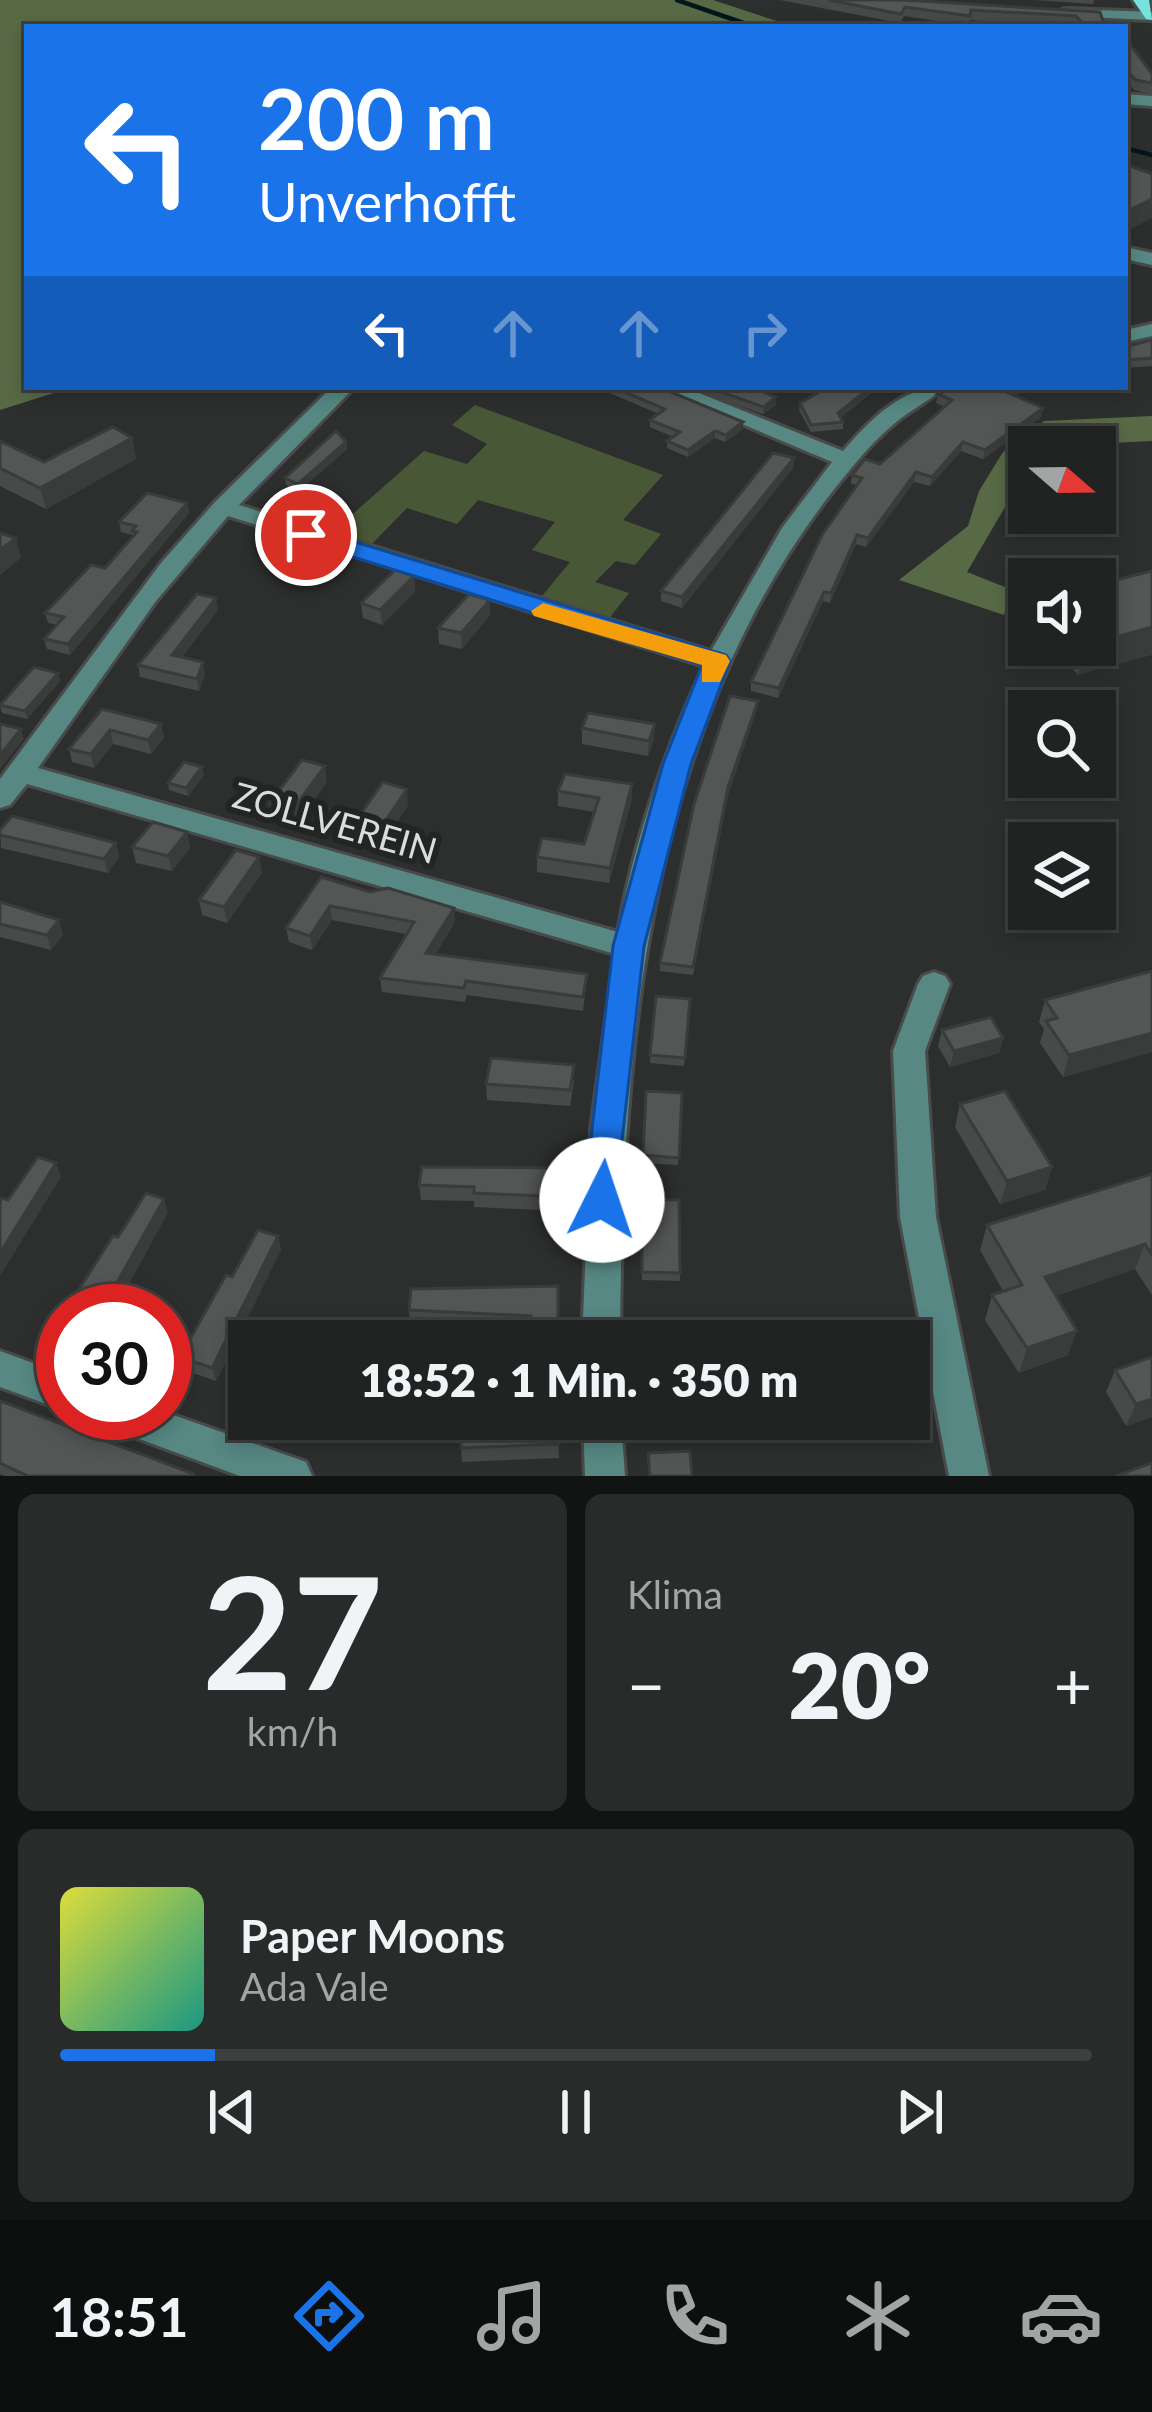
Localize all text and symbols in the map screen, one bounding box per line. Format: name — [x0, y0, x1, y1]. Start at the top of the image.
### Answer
text: 200 m — [258, 67, 495, 168]
icon: left — [60, 72, 216, 228]
text: Unverhofft — [258, 169, 516, 234]
icon: left — [354, 300, 420, 366]
icon: ahead — [480, 300, 546, 366]
icon: ahead — [606, 300, 672, 366]
icon: right — [732, 300, 798, 366]
north arrow — [1008, 426, 1116, 534]
map controls — [1008, 426, 1116, 930]
pin — [255, 484, 357, 586]
icon: arrive — [273, 502, 339, 568]
button: sound — [1008, 558, 1116, 666]
button: search — [1008, 690, 1116, 798]
street label: ZOLLVEREIN — [228, 772, 442, 872]
button: layers — [1008, 822, 1116, 930]
position arrow — [539, 1137, 665, 1263]
speed limit sign: 30 — [36, 1284, 192, 1440]
text: 18:52 · 1 Min. · 350 m — [360, 1353, 798, 1407]
text: 27 — [202, 1536, 383, 1723]
text: Klima — [627, 1571, 723, 1617]
text: 20° — [789, 1630, 930, 1738]
text: − — [627, 1645, 665, 1724]
text: + — [1054, 1645, 1092, 1724]
text: km/h — [247, 1708, 338, 1754]
text: Paper Moons — [240, 1909, 505, 1963]
text: Ada Vale — [240, 1963, 389, 2009]
icon: previous — [199, 2079, 265, 2145]
icon: pause — [543, 2079, 609, 2145]
icon: next — [887, 2079, 953, 2145]
icon: directions — [287, 2274, 371, 2358]
icon: music — [470, 2274, 554, 2358]
icon: phone — [653, 2274, 737, 2358]
icon: climate — [836, 2274, 920, 2358]
icon: car — [1019, 2274, 1103, 2358]
text: 18:51 — [49, 2284, 189, 2349]

